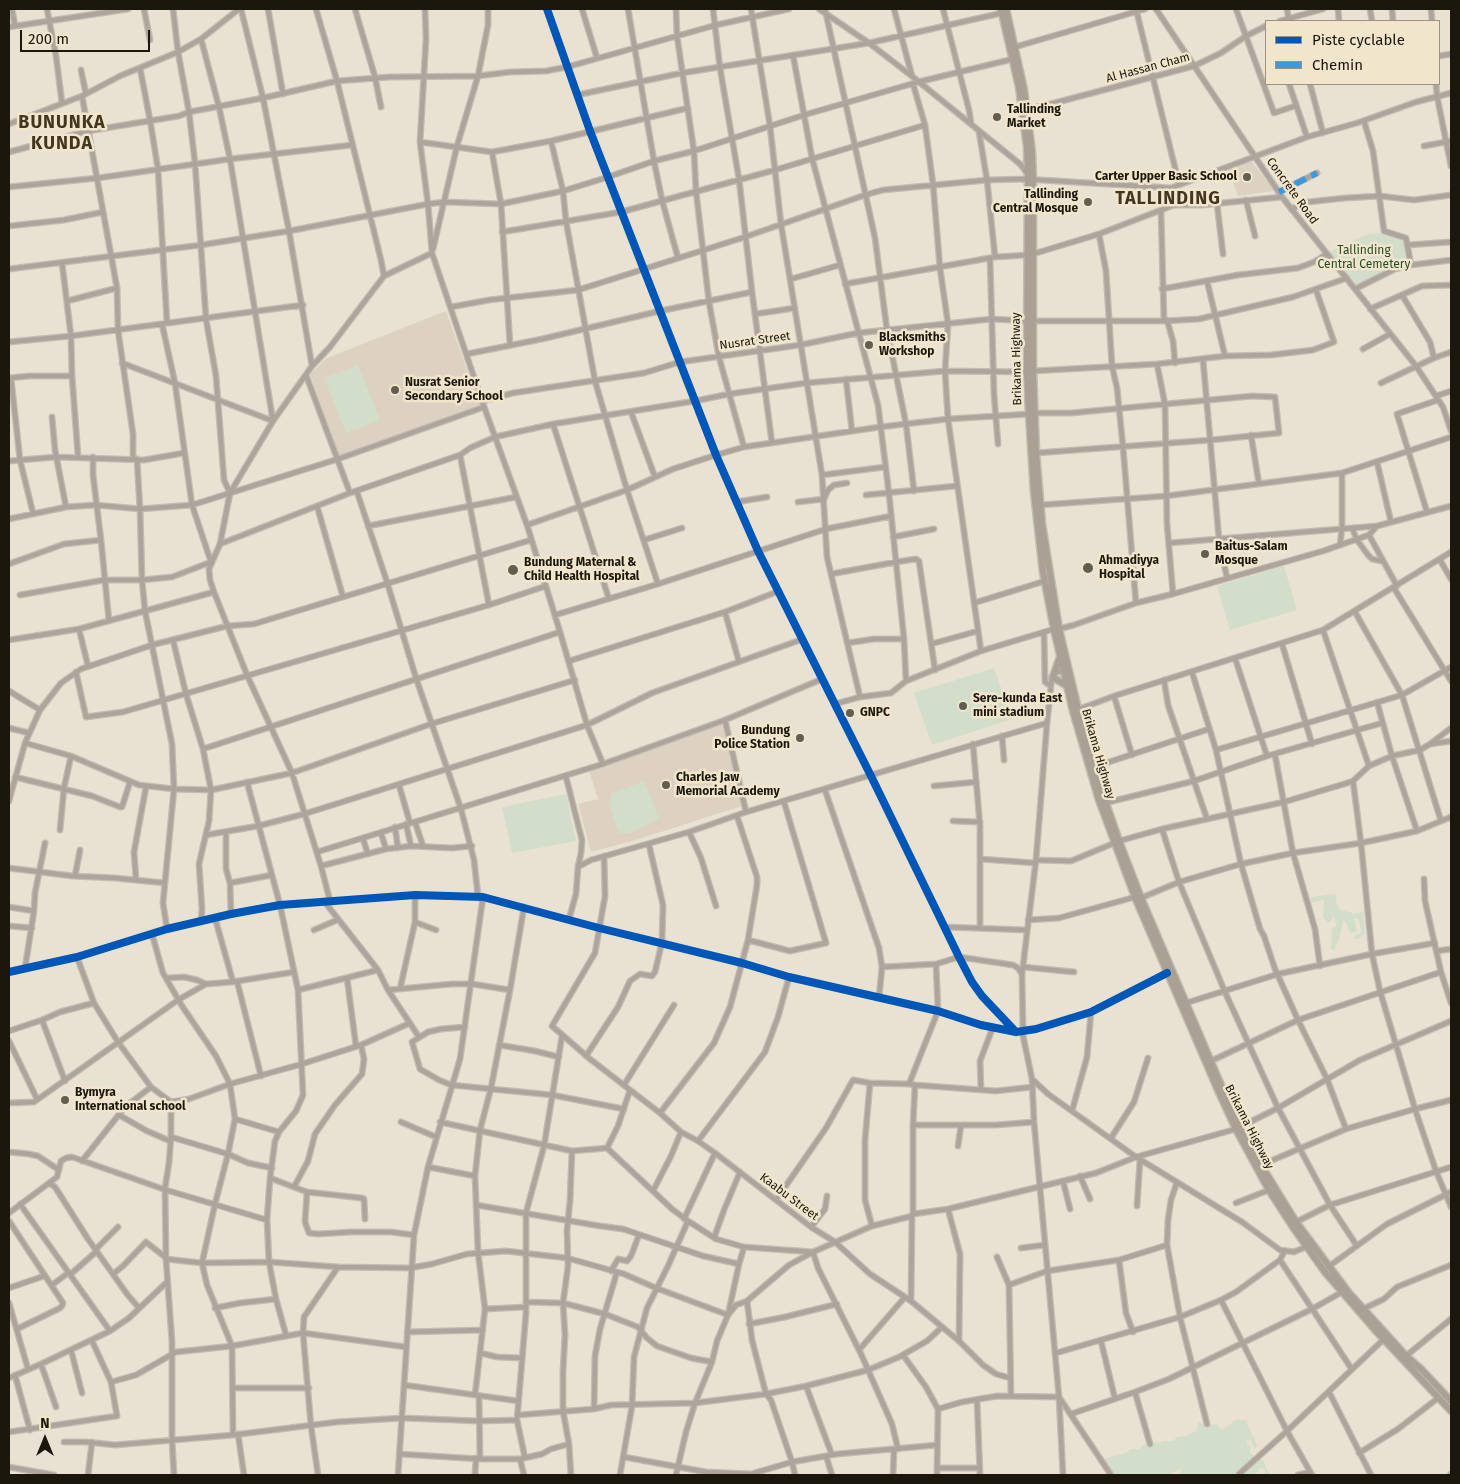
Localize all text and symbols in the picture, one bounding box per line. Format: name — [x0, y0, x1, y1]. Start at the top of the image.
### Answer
scale bar — [22, 20, 152, 52]
legend — [1265, 20, 1440, 85]
text: 200 m — [28, 30, 69, 48]
text: Piste cyclable — [1312, 31, 1405, 49]
street label: Al Hassan Cham — [1104, 50, 1192, 86]
text: Chemin — [1312, 56, 1363, 74]
place label: Tallinding Market — [1007, 103, 1061, 131]
marker: Tallinding Market — [991, 111, 1003, 123]
district label: BUNUNKA KUNDA — [17, 112, 107, 154]
street label: Concrete Road — [1263, 155, 1321, 227]
place label: Carter Upper Basic School — [1095, 170, 1237, 184]
marker: Carter Upper Basic School — [1241, 171, 1253, 183]
place label: Tallinding Central Mosque — [993, 188, 1078, 216]
district label: TALLINDING — [1114, 188, 1222, 210]
marker: Tallinding Central Mosque — [1082, 196, 1094, 208]
park label: Tallinding Central Cemetery — [1318, 244, 1410, 272]
street label: Brikama Highway — [1009, 312, 1025, 406]
street label: Nusrat Street — [719, 329, 791, 353]
place label: Blacksmiths Workshop — [879, 331, 945, 359]
marker: Blacksmiths Workshop — [863, 339, 875, 351]
place label: Nusrat Senior Secondary School — [405, 376, 503, 404]
marker: Nusrat Senior Secondary School — [389, 384, 401, 396]
place label: Baitus-Salam Mosque — [1215, 540, 1288, 568]
marker: Baitus-Salam Mosque — [1199, 548, 1211, 560]
place label: Ahmadiyya Hospital — [1099, 554, 1159, 582]
place label: Bundung Maternal & Child Health Hospital — [524, 556, 639, 584]
marker: Ahmadiyya Hospital — [1081, 561, 1095, 575]
marker: Bundung Maternal & Child Health Hospital — [506, 563, 520, 577]
place label: Sere-kunda East mini stadium — [973, 692, 1062, 720]
marker: Sere-kunda East mini stadium — [957, 700, 969, 712]
place label: GNPC — [860, 706, 890, 720]
marker: GNPC — [844, 707, 856, 719]
street label: Brikama Highway — [1078, 707, 1118, 801]
place label: Bundung Police Station — [714, 724, 790, 752]
marker: Bundung Police Station — [794, 732, 806, 744]
place label: Charles Jaw Memorial Academy — [676, 771, 780, 799]
marker: Charles Jaw Memorial Academy — [660, 779, 672, 791]
street label: Brikama Highway — [1221, 1082, 1277, 1172]
place label: Bymyra International school — [75, 1086, 186, 1114]
marker: Bymyra International school — [59, 1094, 71, 1106]
street label: Kaabu Street — [757, 1170, 821, 1224]
north arrow — [20, 1414, 70, 1464]
text: N — [40, 1415, 50, 1432]

